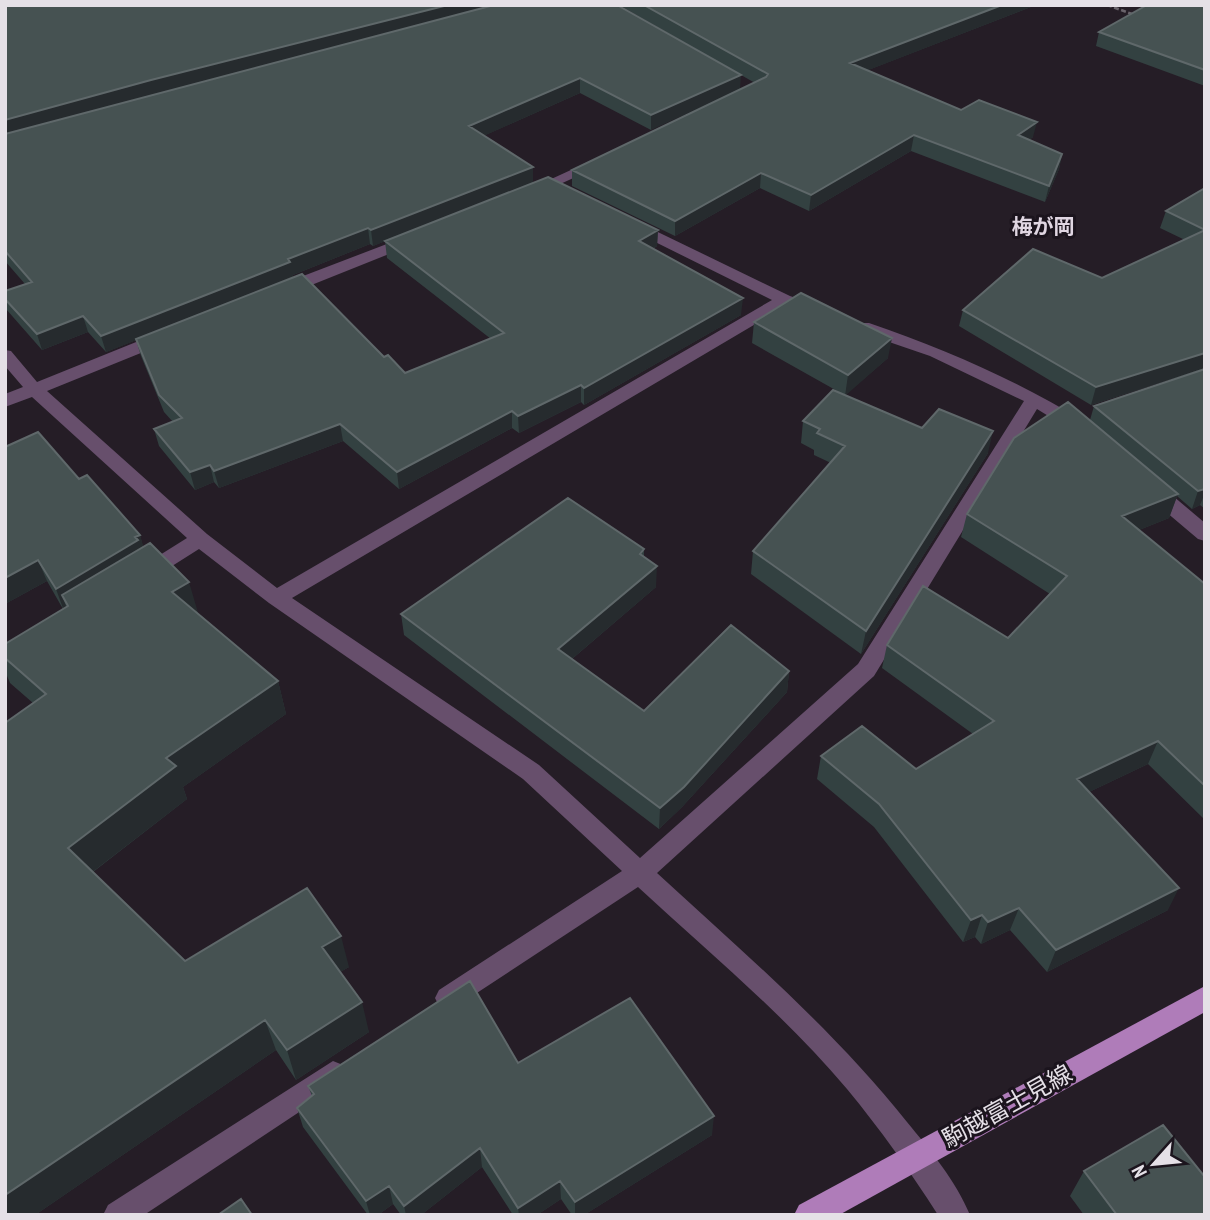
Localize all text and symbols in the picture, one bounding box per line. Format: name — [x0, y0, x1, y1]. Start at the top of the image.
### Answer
district label: 梅が岡 — [1012, 213, 1075, 240]
street label: 駒越富士見線 — [937, 1058, 1077, 1154]
north arrow — [1119, 1129, 1189, 1199]
text: N — [1126, 1162, 1152, 1182]

